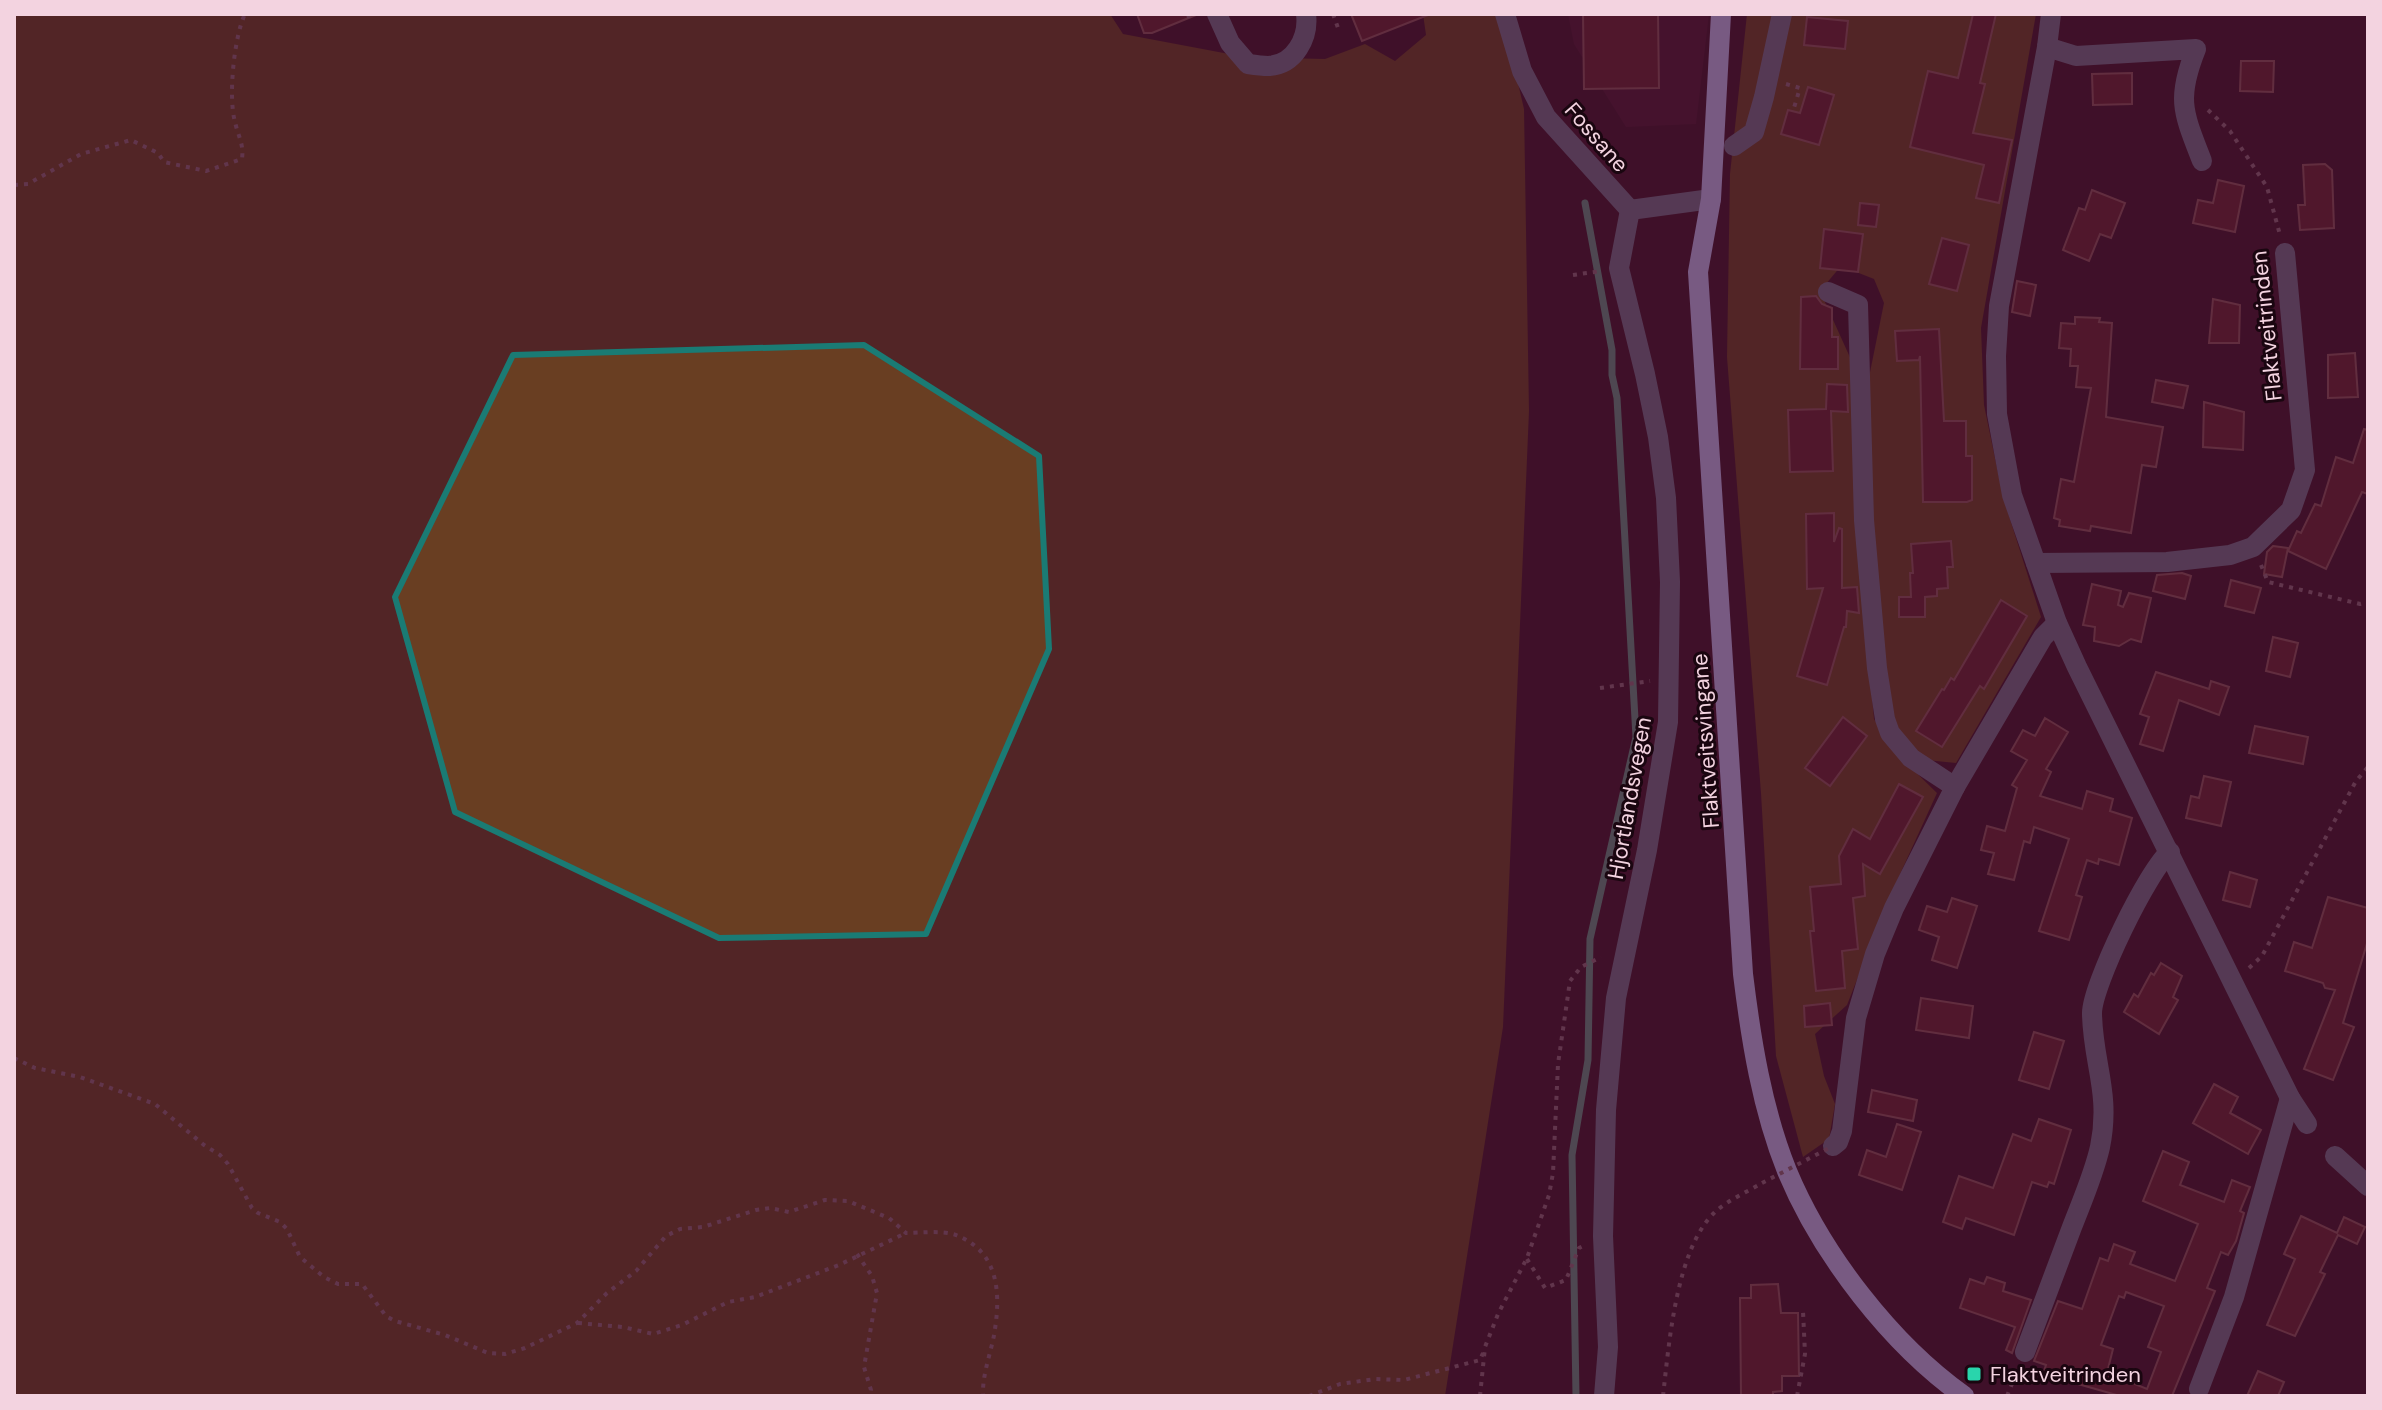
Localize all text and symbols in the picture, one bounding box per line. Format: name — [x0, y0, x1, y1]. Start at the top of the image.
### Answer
street label: Fossane — [1558, 96, 1635, 178]
street label: Flaktveitrinden — [2244, 249, 2289, 402]
street label: Flaktveitsvingane — [1685, 653, 1726, 829]
street label: Hjortlandsvegen — [1601, 715, 1658, 882]
place label: Flaktveitrinden — [1990, 1360, 2141, 1389]
marker: Flaktveitrinden — [1965, 1365, 1983, 1383]

